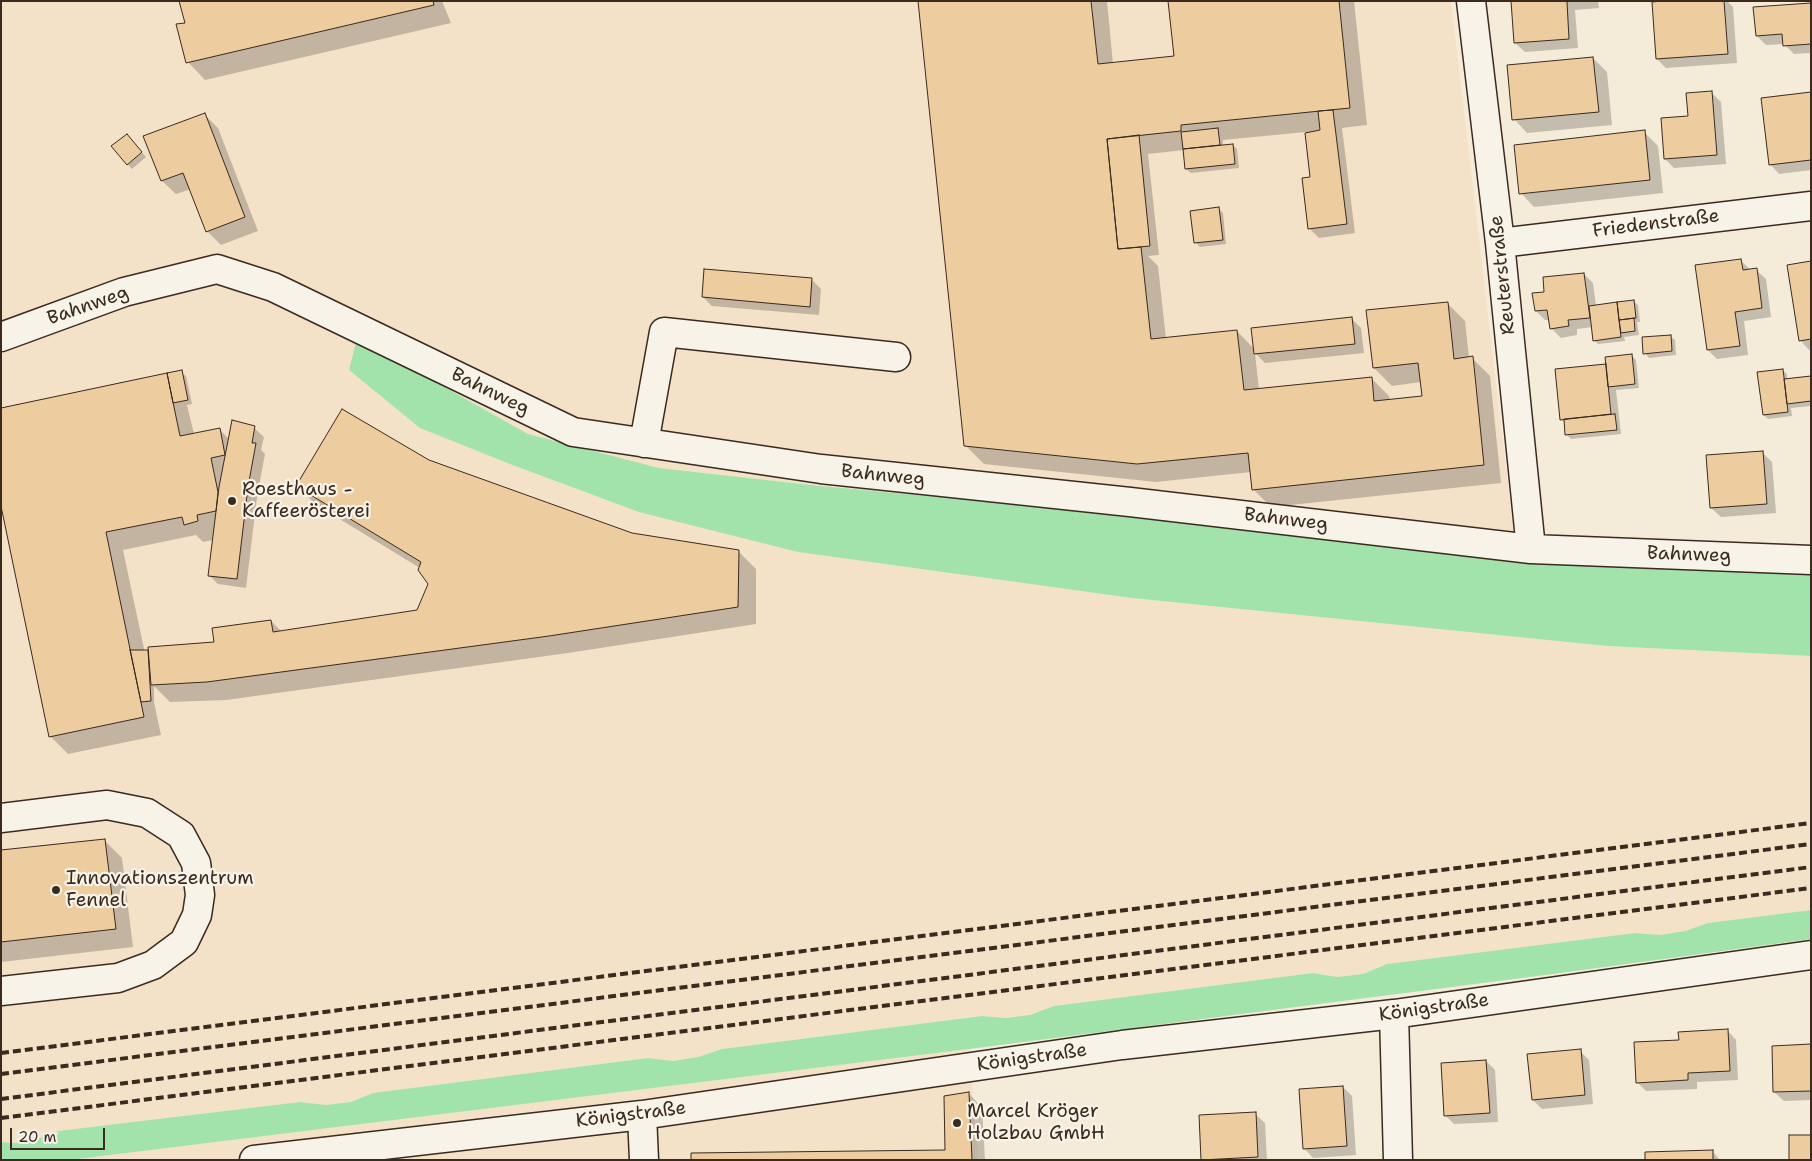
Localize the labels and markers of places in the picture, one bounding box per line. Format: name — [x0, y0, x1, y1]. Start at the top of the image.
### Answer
place label: Roesthaus - Kaffeerösterei — [242, 479, 370, 523]
marker: Roesthaus - Kaffeerösterei — [226, 495, 238, 507]
place label: Innovationszentrum Fennel — [66, 868, 254, 912]
marker: Innovationszentrum Fennel — [50, 884, 62, 896]
place label: Marcel Kröger Holzbau GmbH — [967, 1101, 1105, 1145]
marker: Marcel Kröger Holzbau GmbH — [951, 1117, 963, 1129]

